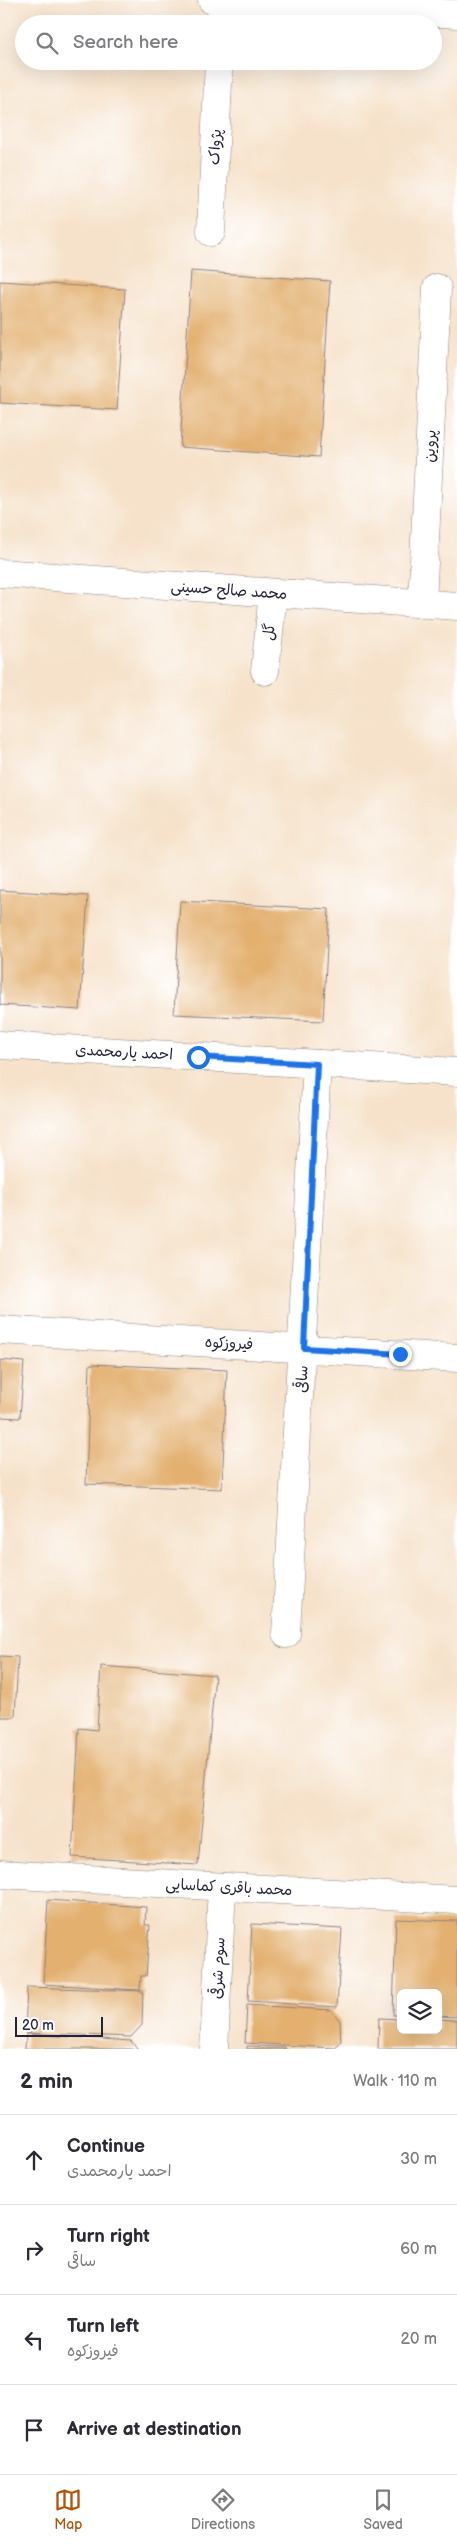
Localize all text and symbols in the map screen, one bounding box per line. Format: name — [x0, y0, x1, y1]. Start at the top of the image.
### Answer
search box — [15, 15, 442, 70]
icon: search — [33, 29, 61, 57]
text: Search here — [73, 31, 178, 54]
street label: پژواک — [205, 128, 226, 166]
street label: پروین — [420, 429, 441, 463]
street label: محمد صالح حسینی — [170, 577, 288, 604]
street label: گل — [259, 622, 280, 642]
street label: احمد یارمحمدی — [75, 1040, 173, 1065]
route start — [187, 1046, 210, 1069]
street label: فیروزکوه — [204, 1333, 254, 1354]
route end — [389, 1343, 412, 1366]
street label: ساقی — [290, 1365, 313, 1393]
street label: محمد باقری کماسایی — [165, 1875, 293, 1900]
street label: سوم شرقی — [205, 1936, 232, 2000]
map controls — [397, 1989, 442, 2034]
button: layers — [397, 1989, 442, 2034]
scale bar — [15, 2014, 102, 2037]
text: 20 m — [22, 2017, 54, 2034]
text: 2 min — [20, 2069, 73, 2094]
text: Walk · 110 m — [353, 2072, 437, 2091]
text: Continue — [67, 2135, 145, 2158]
icon: ahead — [20, 2146, 48, 2174]
text: 30 m — [400, 2150, 437, 2169]
text: احمد یارمحمدی — [67, 2162, 171, 2181]
text: Turn right — [67, 2225, 150, 2248]
icon: right — [20, 2236, 48, 2264]
text: 60 m — [400, 2240, 437, 2259]
text: ساقی — [67, 2252, 96, 2271]
text: Turn left — [67, 2315, 139, 2338]
icon: left — [20, 2326, 48, 2354]
text: 20 m — [401, 2330, 437, 2349]
text: فیروزکوه — [67, 2342, 119, 2361]
icon: arrive — [20, 2416, 48, 2444]
text: Arrive at destination — [67, 2418, 242, 2441]
tab: Map — [54, 2486, 82, 2533]
tab: Directions — [191, 2486, 255, 2533]
tab: Saved — [363, 2486, 403, 2533]

